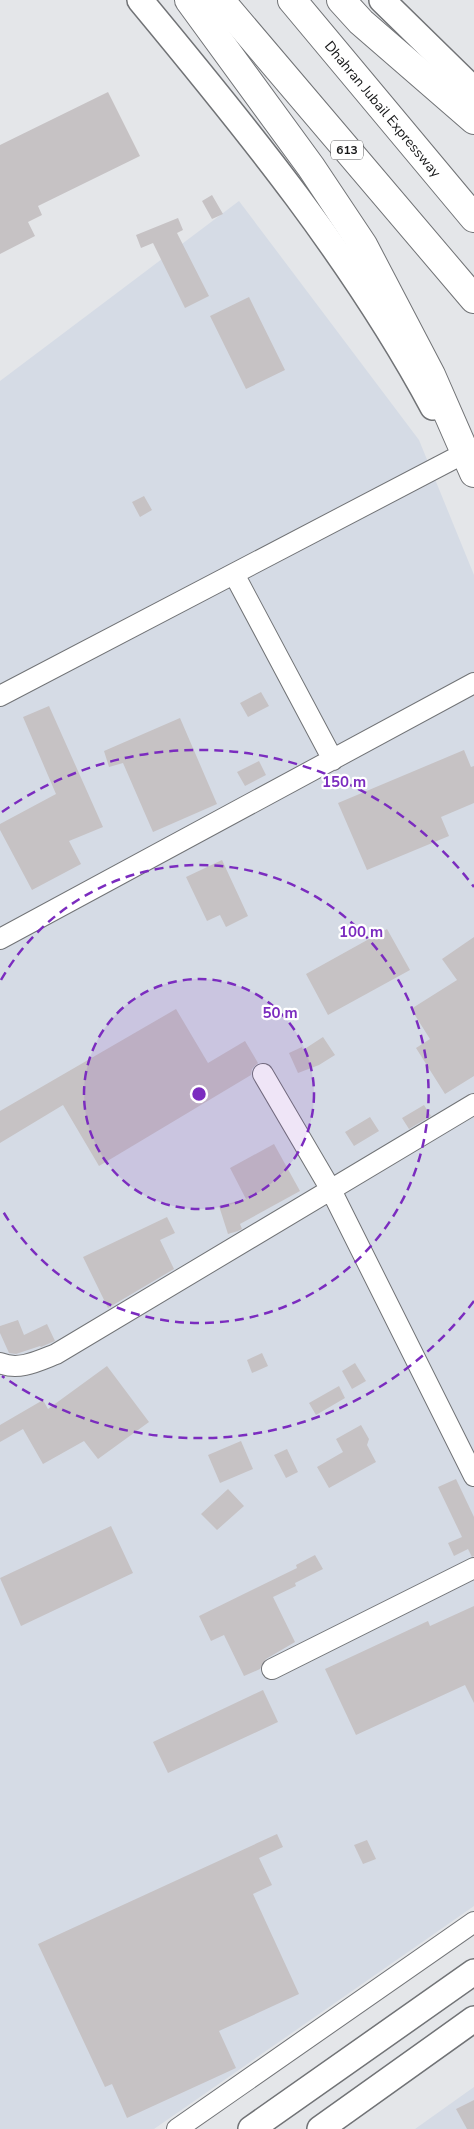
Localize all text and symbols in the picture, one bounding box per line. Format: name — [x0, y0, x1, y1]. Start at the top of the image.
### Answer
street label: Dhahran Jubail Expressway — [320, 37, 446, 182]
road number: 613 — [331, 140, 363, 160]
text: 150 m — [322, 772, 366, 792]
text: 100 m — [339, 922, 383, 942]
text: 50 m — [262, 1003, 298, 1023]
centre of rings — [190, 1085, 208, 1103]

